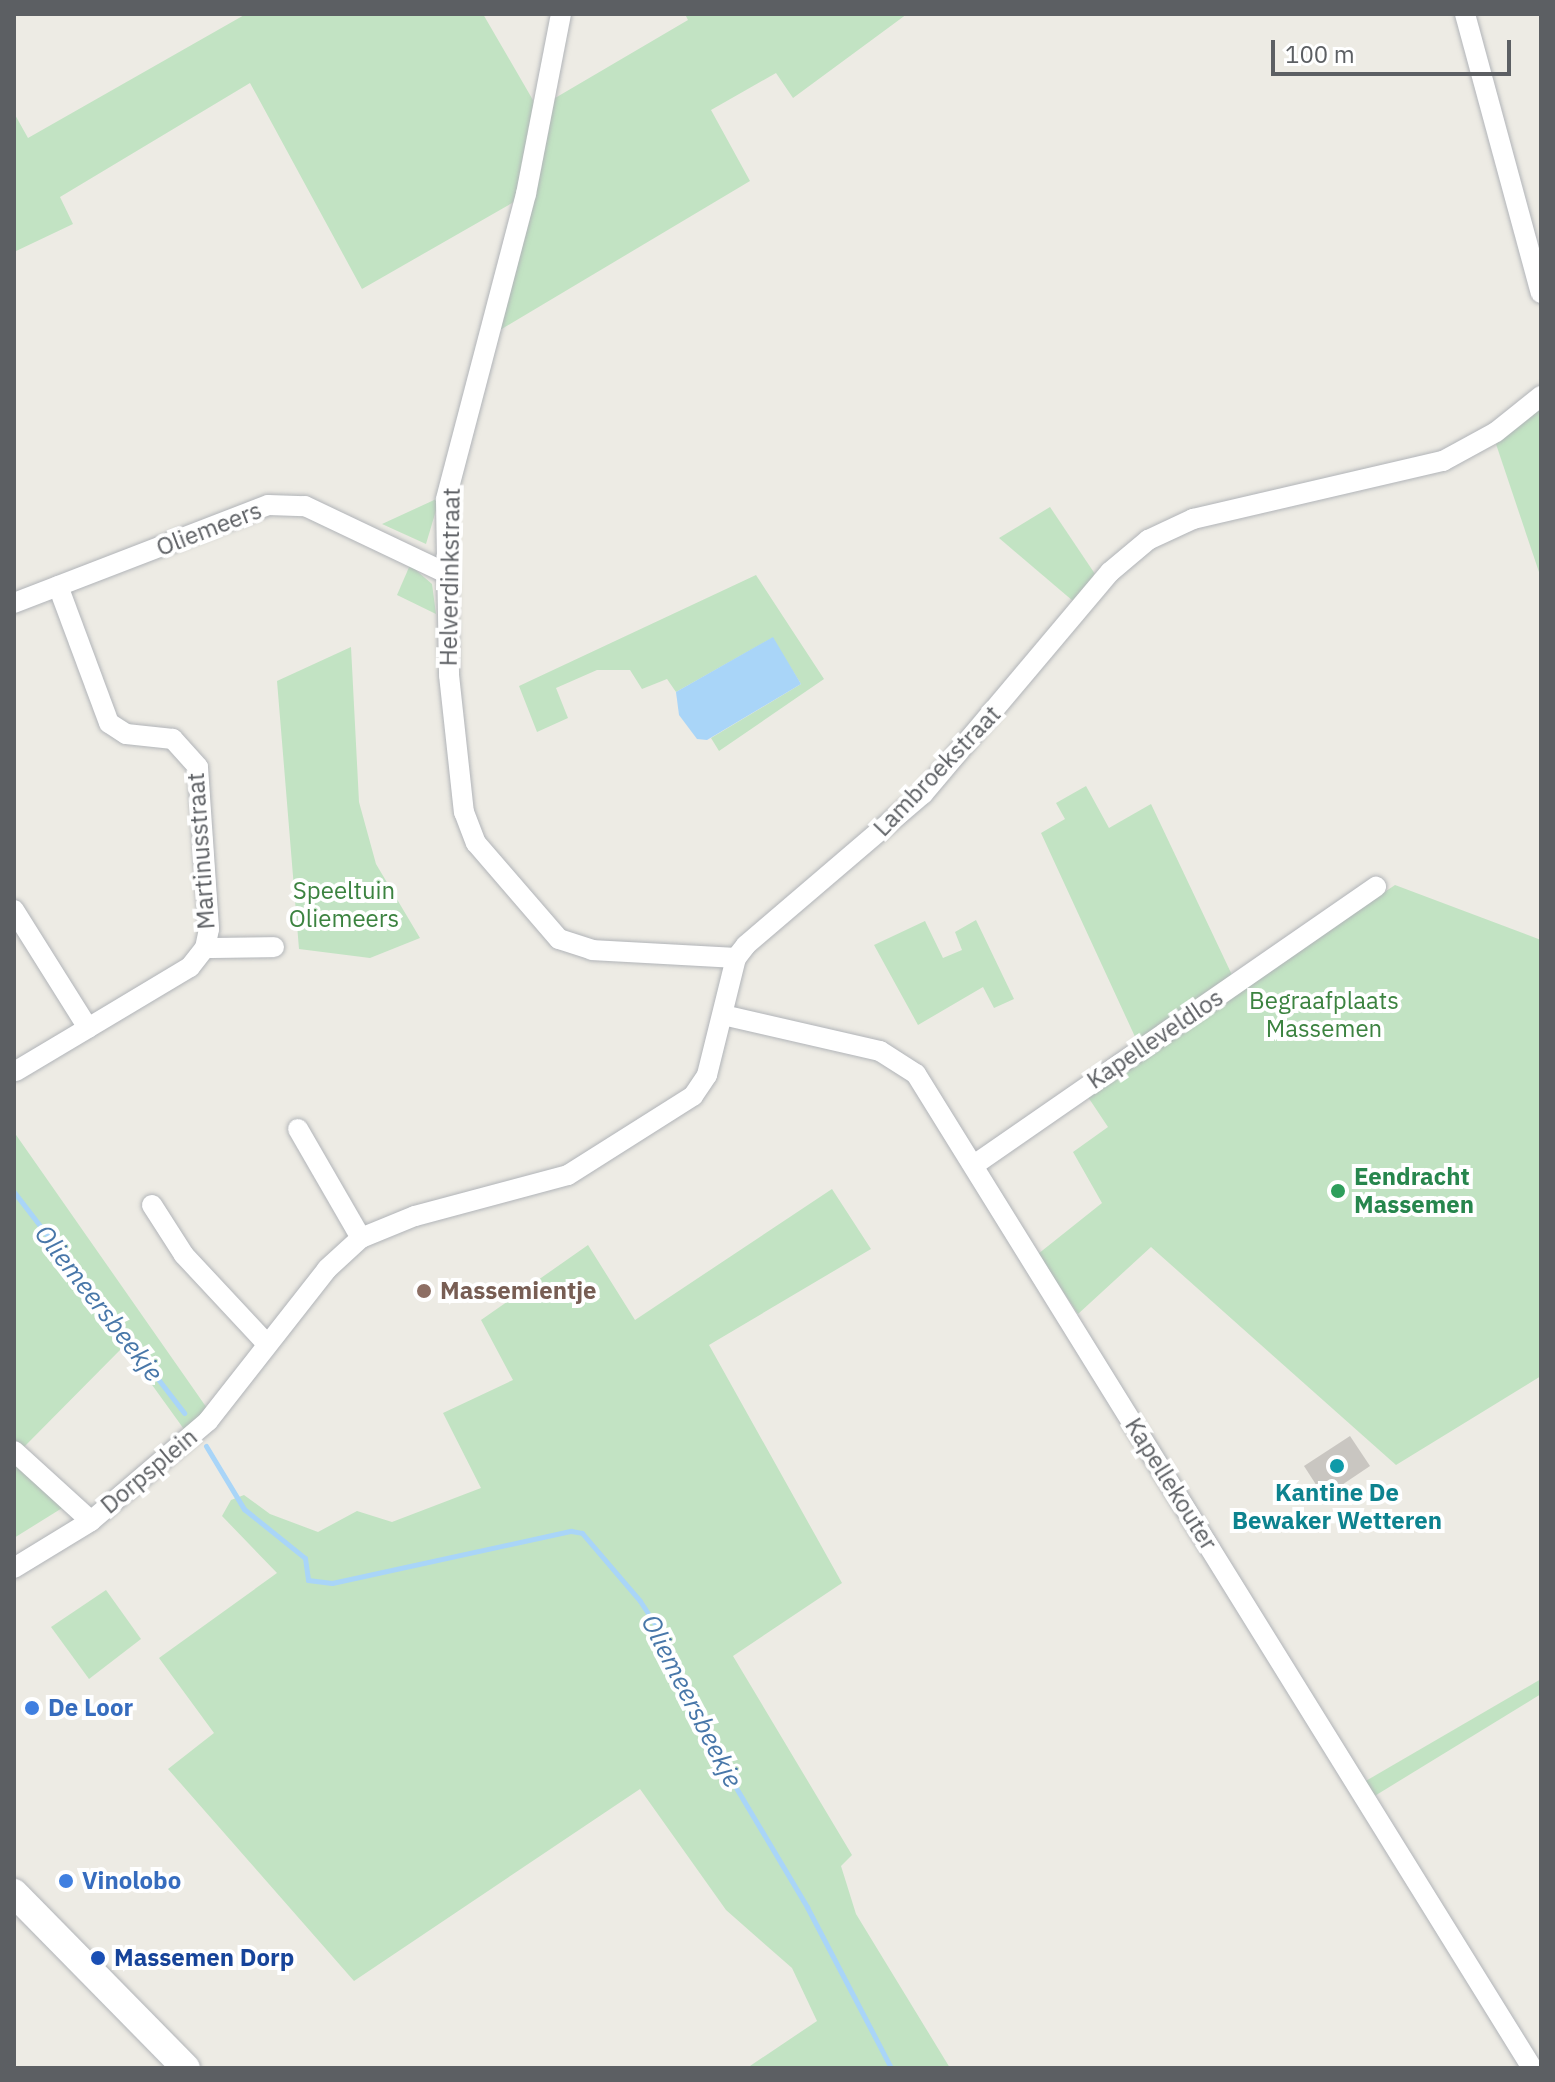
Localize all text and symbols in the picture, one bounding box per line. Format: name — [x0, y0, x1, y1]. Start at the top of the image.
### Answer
scale bar — [1275, 24, 1515, 74]
text: 100 m — [1285, 38, 1355, 70]
street label: Helverdinkstraat — [434, 487, 466, 667]
street label: Oliemeers — [152, 496, 266, 562]
street label: Lambroekstraat — [868, 700, 1006, 842]
street label: Martinusstraat — [181, 772, 221, 930]
park label: Speeltuin Oliemeers — [289, 877, 399, 933]
street label: Kapelleveldlos — [1082, 983, 1228, 1095]
park label: Begraafplaats Massemen — [1249, 987, 1399, 1043]
place label: Eendracht Massemen — [1354, 1163, 1474, 1219]
marker: Eendracht Massemen — [1329, 1182, 1347, 1200]
water label: Oliemeersbeekje — [28, 1219, 170, 1387]
place label: Massemientje — [440, 1277, 596, 1305]
marker: Massemientje — [415, 1282, 433, 1300]
street label: Kapellekouter — [1119, 1413, 1223, 1555]
street label: Dorpsplein — [95, 1422, 203, 1520]
marker: Kantine De Bewaker Wetteren — [1328, 1457, 1346, 1475]
place label: Kantine De Bewaker Wetteren — [1232, 1479, 1442, 1535]
water label: Oliemeersbeekje — [635, 1609, 749, 1793]
place label: De Loor — [48, 1694, 133, 1722]
marker: De Loor — [23, 1699, 41, 1717]
place label: Vinolobo — [82, 1867, 181, 1895]
marker: Vinolobo — [57, 1872, 75, 1890]
place label: Massemen Dorp — [114, 1944, 294, 1972]
marker: Massemen Dorp — [89, 1949, 107, 1967]

